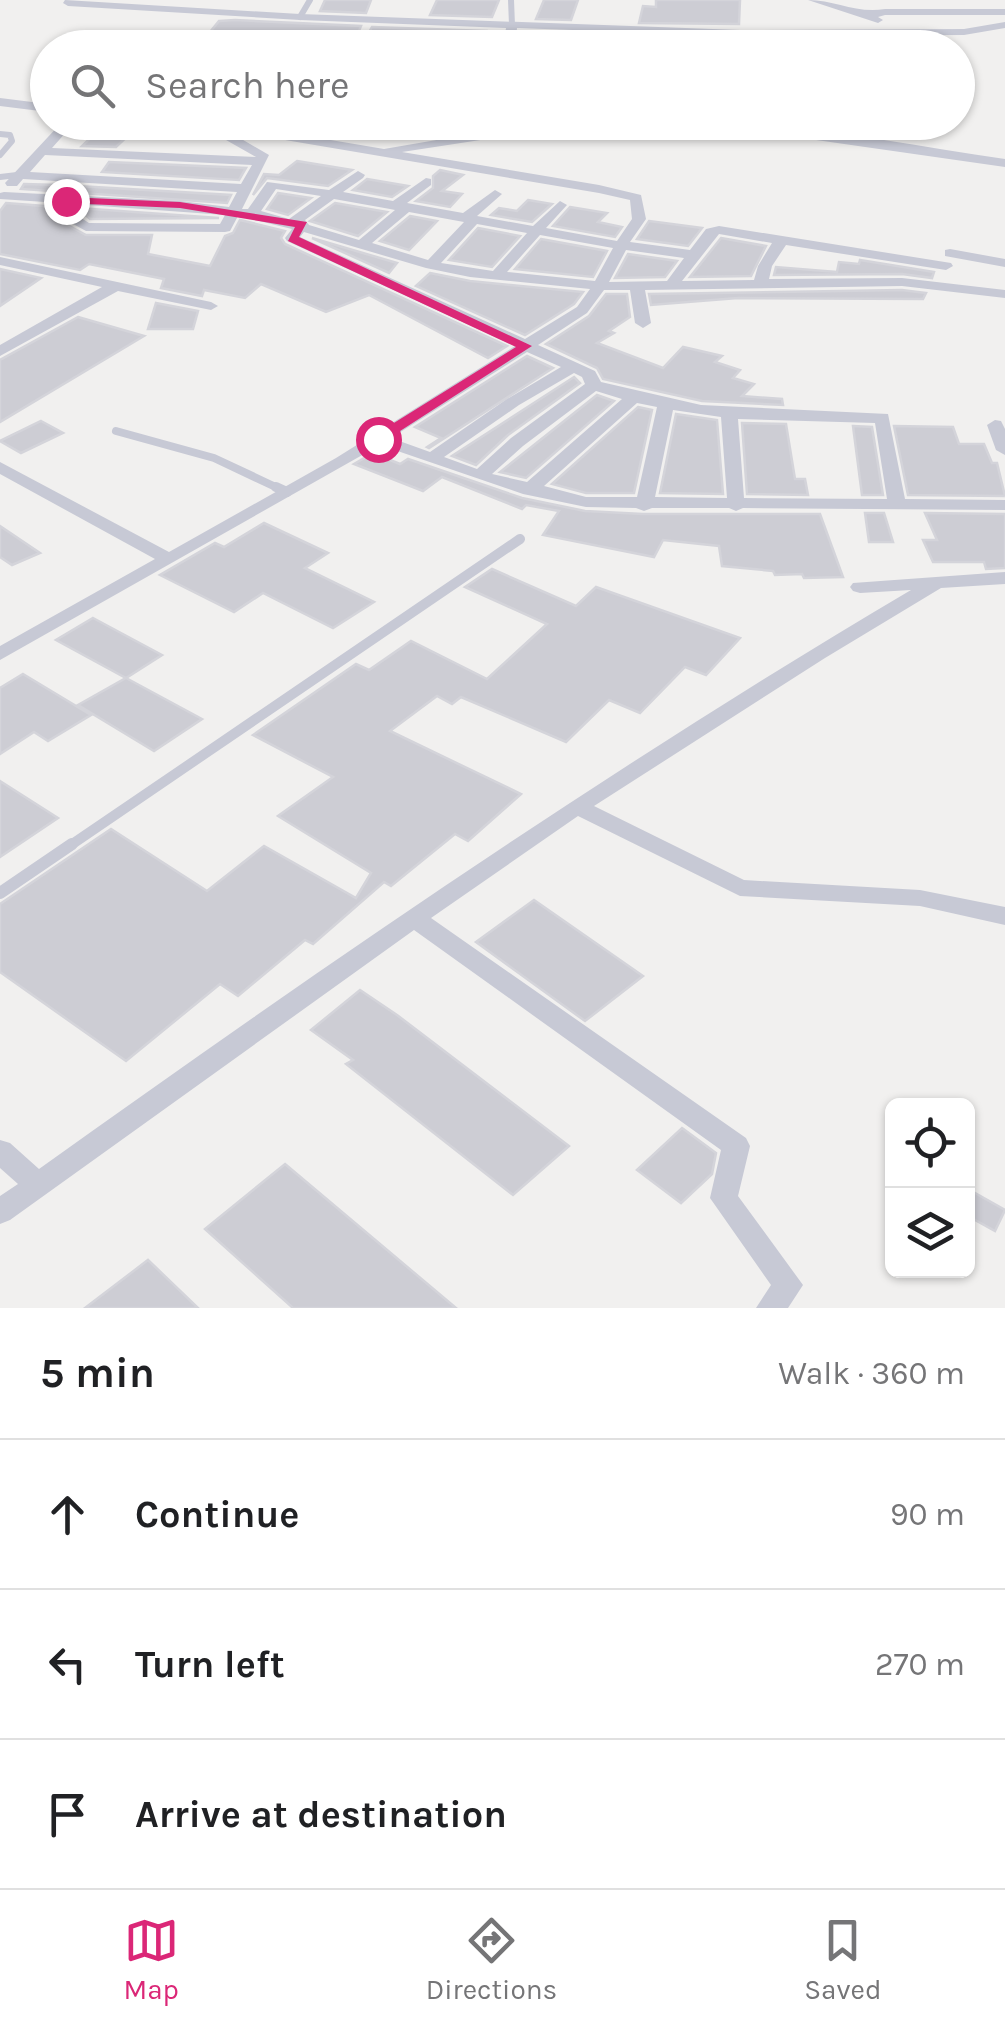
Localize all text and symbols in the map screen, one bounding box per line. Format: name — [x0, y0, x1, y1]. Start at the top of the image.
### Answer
search box — [30, 30, 975, 140]
icon: search — [65, 58, 120, 113]
text: Search here — [145, 63, 349, 108]
route end — [44, 179, 90, 225]
route start — [356, 417, 402, 463]
map controls — [885, 1098, 975, 1278]
button: locate — [885, 1098, 975, 1188]
button: layers — [885, 1188, 975, 1278]
text: 5 min — [40, 1348, 155, 1398]
text: Walk · 360 m — [778, 1355, 965, 1392]
icon: ahead — [40, 1487, 95, 1542]
text: Continue — [135, 1492, 299, 1537]
text: 90 m — [890, 1496, 965, 1533]
icon: left — [40, 1637, 95, 1692]
text: Turn left — [135, 1642, 285, 1687]
text: 270 m — [875, 1646, 965, 1683]
icon: arrive — [40, 1787, 95, 1842]
text: Arrive at destination — [135, 1792, 507, 1837]
tab: Map — [123, 1913, 179, 2006]
tab: Directions — [426, 1913, 557, 2006]
tab: Saved — [804, 1913, 882, 2006]

